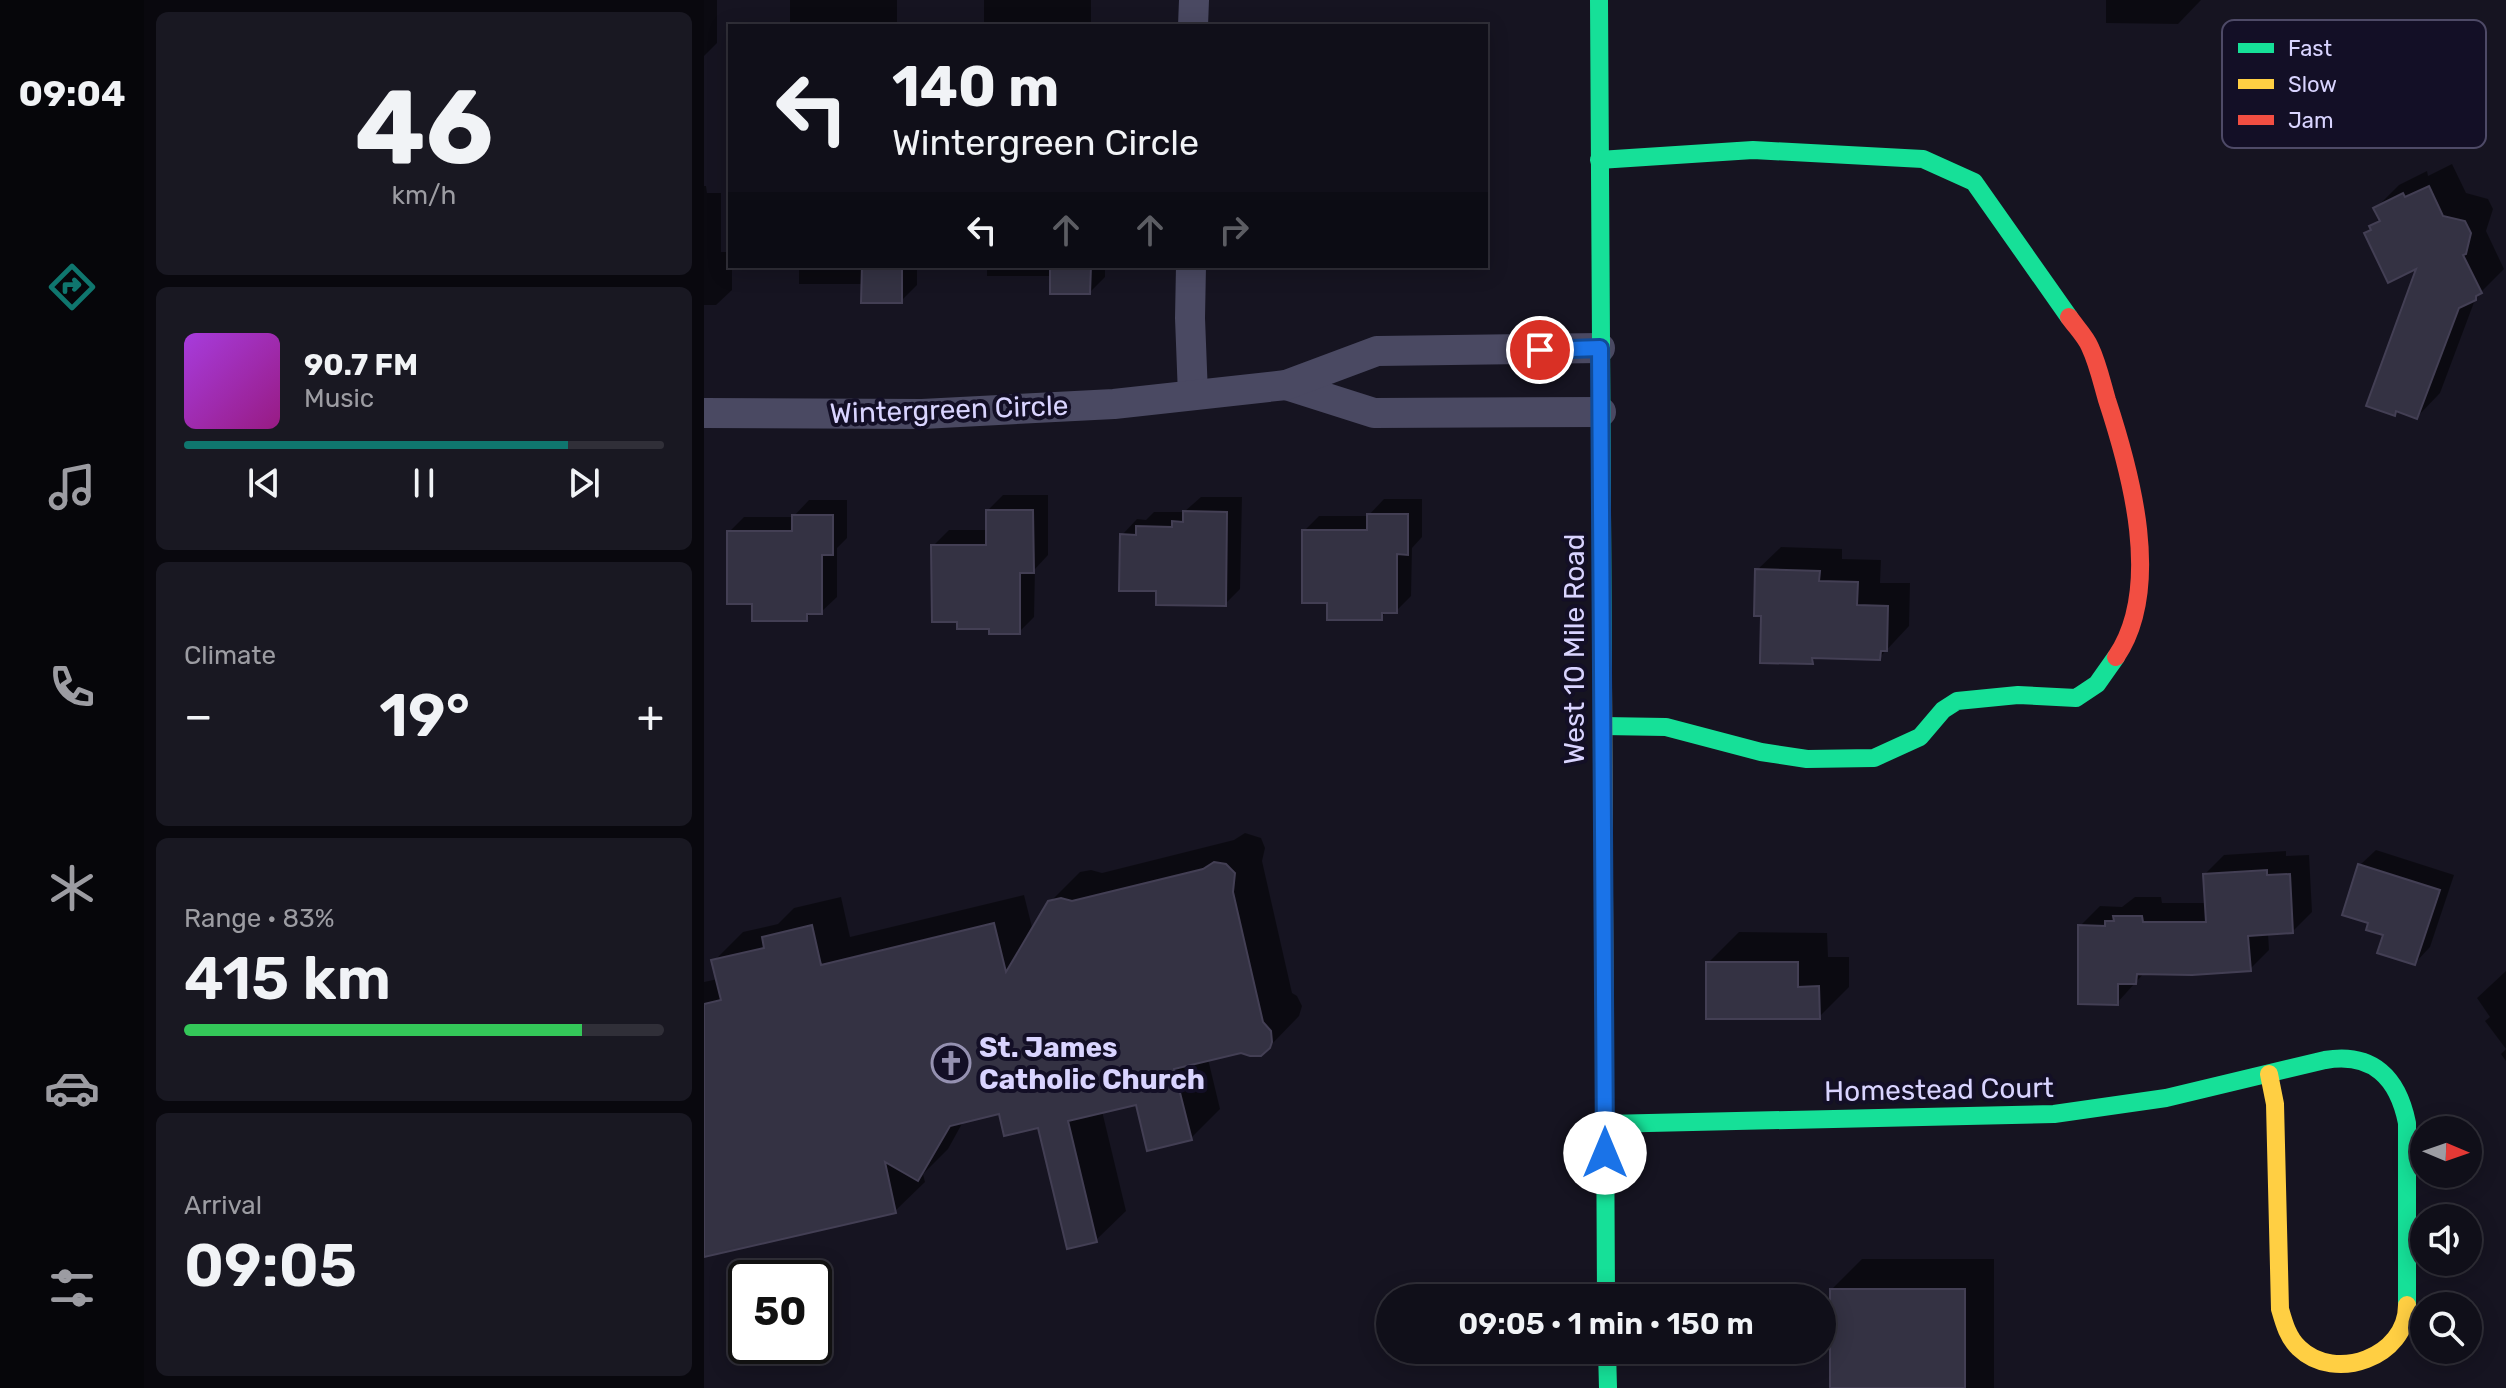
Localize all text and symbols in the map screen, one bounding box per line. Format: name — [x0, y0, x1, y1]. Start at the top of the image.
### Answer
legend — [2222, 20, 2486, 148]
text: Fast — [2288, 35, 2333, 62]
text: 140 m — [892, 54, 1059, 120]
icon: left — [760, 56, 864, 160]
text: 46 — [355, 66, 493, 189]
text: Slow — [2288, 71, 2337, 98]
text: 09:04 — [18, 72, 126, 115]
text: Jam — [2288, 107, 2334, 134]
text: Wintergreen Circle — [892, 121, 1199, 164]
text: km/h — [392, 180, 456, 211]
icon: left — [960, 208, 1004, 252]
icon: ahead — [1044, 208, 1088, 252]
icon: ahead — [1128, 208, 1172, 252]
icon: right — [1212, 208, 1256, 252]
icon: directions — [44, 259, 100, 315]
pin — [1506, 316, 1574, 384]
icon: arrive — [1518, 328, 1562, 372]
text: 90.7 FM — [304, 347, 418, 383]
text: Music — [304, 383, 374, 414]
street label: Wintergreen Circle — [829, 389, 1069, 430]
icon: music — [44, 459, 100, 515]
icon: previous — [242, 461, 286, 505]
icon: pause — [402, 461, 446, 505]
icon: next — [562, 461, 606, 505]
street label: West 10 Mile Road — [1558, 534, 1591, 764]
text: Climate — [184, 640, 276, 671]
icon: phone — [44, 659, 100, 715]
text: 19° — [379, 680, 470, 751]
text: − — [184, 690, 213, 742]
text: + — [637, 690, 664, 742]
icon: climate — [44, 860, 100, 916]
text: Range · 83% — [184, 903, 335, 934]
text: 415 km — [184, 943, 391, 1014]
place label: St. James Catholic Church — [979, 1031, 1205, 1096]
church icon: St. James Catholic Church — [930, 1042, 972, 1084]
icon: car — [44, 1060, 100, 1116]
street label: Homestead Court — [1824, 1071, 2054, 1108]
position arrow — [1563, 1111, 1647, 1195]
north arrow — [2410, 1116, 2482, 1188]
map controls — [2410, 1116, 2482, 1364]
text: Arrival — [184, 1190, 262, 1221]
button: sound — [2410, 1204, 2482, 1276]
text: 09:05 — [184, 1230, 357, 1301]
icon: filters — [44, 1260, 100, 1316]
speed limit sign: 50 — [728, 1260, 832, 1364]
button: search — [2410, 1292, 2482, 1364]
text: 09:05 · 1 min · 150 m — [1458, 1306, 1754, 1342]

